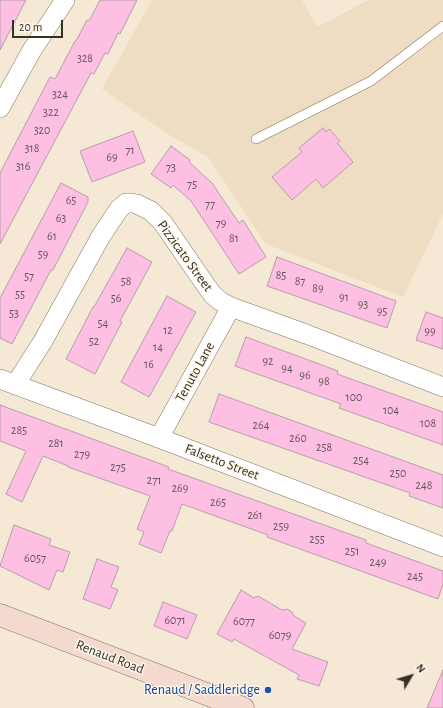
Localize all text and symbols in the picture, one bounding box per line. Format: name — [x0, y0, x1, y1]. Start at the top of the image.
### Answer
scale bar — [14, 12, 65, 38]
text: 20 m — [19, 21, 42, 33]
house number: 328 — [77, 51, 93, 65]
house number: 324 — [52, 87, 68, 101]
house number: 322 — [43, 105, 59, 119]
house number: 320 — [34, 123, 50, 137]
house number: 318 — [25, 141, 39, 155]
house number: 71 — [125, 143, 135, 157]
house number: 69 — [106, 150, 118, 164]
house number: 316 — [16, 159, 30, 173]
house number: 73 — [166, 160, 176, 174]
house number: 75 — [187, 177, 197, 191]
house number: 65 — [66, 193, 76, 207]
house number: 77 — [205, 197, 215, 211]
house number: 63 — [56, 211, 66, 225]
house number: 79 — [216, 216, 226, 230]
street label: Pizzicato Street — [154, 217, 216, 295]
house number: 61 — [47, 229, 57, 243]
house number: 81 — [229, 231, 239, 245]
house number: 59 — [38, 247, 48, 261]
house number: 85 — [276, 268, 286, 282]
house number: 57 — [24, 269, 34, 283]
house number: 58 — [121, 274, 131, 288]
house number: 87 — [295, 274, 305, 288]
house number: 89 — [312, 281, 324, 295]
house number: 55 — [15, 287, 25, 301]
house number: 91 — [339, 290, 349, 304]
house number: 56 — [111, 291, 121, 305]
house number: 93 — [358, 297, 368, 311]
house number: 95 — [377, 304, 387, 318]
house number: 53 — [9, 306, 19, 320]
house number: 54 — [98, 316, 108, 330]
house number: 12 — [163, 323, 173, 337]
house number: 99 — [424, 324, 436, 338]
house number: 52 — [89, 334, 99, 348]
street label: Tenuto Lane — [172, 339, 218, 405]
house number: 14 — [153, 340, 163, 354]
house number: 92 — [262, 354, 274, 368]
house number: 16 — [144, 357, 154, 371]
house number: 94 — [281, 361, 293, 375]
house number: 96 — [299, 368, 311, 382]
house number: 98 — [318, 374, 330, 388]
house number: 100 — [346, 390, 362, 404]
house number: 104 — [383, 403, 399, 417]
house number: 108 — [420, 416, 436, 430]
house number: 264 — [253, 418, 269, 432]
house number: 285 — [11, 423, 27, 437]
house number: 260 — [289, 431, 307, 445]
house number: 281 — [48, 436, 64, 450]
street label: Falsetto Street — [183, 440, 261, 484]
house number: 258 — [316, 440, 332, 454]
house number: 279 — [74, 447, 90, 461]
house number: 254 — [353, 453, 369, 467]
house number: 275 — [110, 460, 126, 474]
house number: 250 — [390, 466, 406, 480]
house number: 271 — [147, 473, 161, 487]
house number: 248 — [416, 478, 432, 492]
house number: 269 — [172, 481, 188, 495]
house number: 265 — [210, 495, 226, 509]
house number: 261 — [247, 508, 263, 522]
house number: 259 — [273, 519, 289, 533]
house number: 255 — [309, 532, 325, 546]
house number: 251 — [345, 544, 359, 558]
house number: 6057 — [24, 551, 46, 565]
house number: 249 — [370, 555, 386, 569]
house number: 245 — [407, 569, 423, 583]
house number: 6071 — [164, 613, 186, 627]
house number: 6077 — [233, 614, 255, 628]
house number: 6079 — [269, 628, 291, 642]
street label: Renaud Road — [73, 636, 147, 678]
north arrow — [391, 656, 431, 696]
text: N — [414, 662, 428, 675]
place label: Renaud / Saddleridge — [144, 682, 260, 698]
marker: Renaud / Saddleridge — [263, 685, 273, 695]

